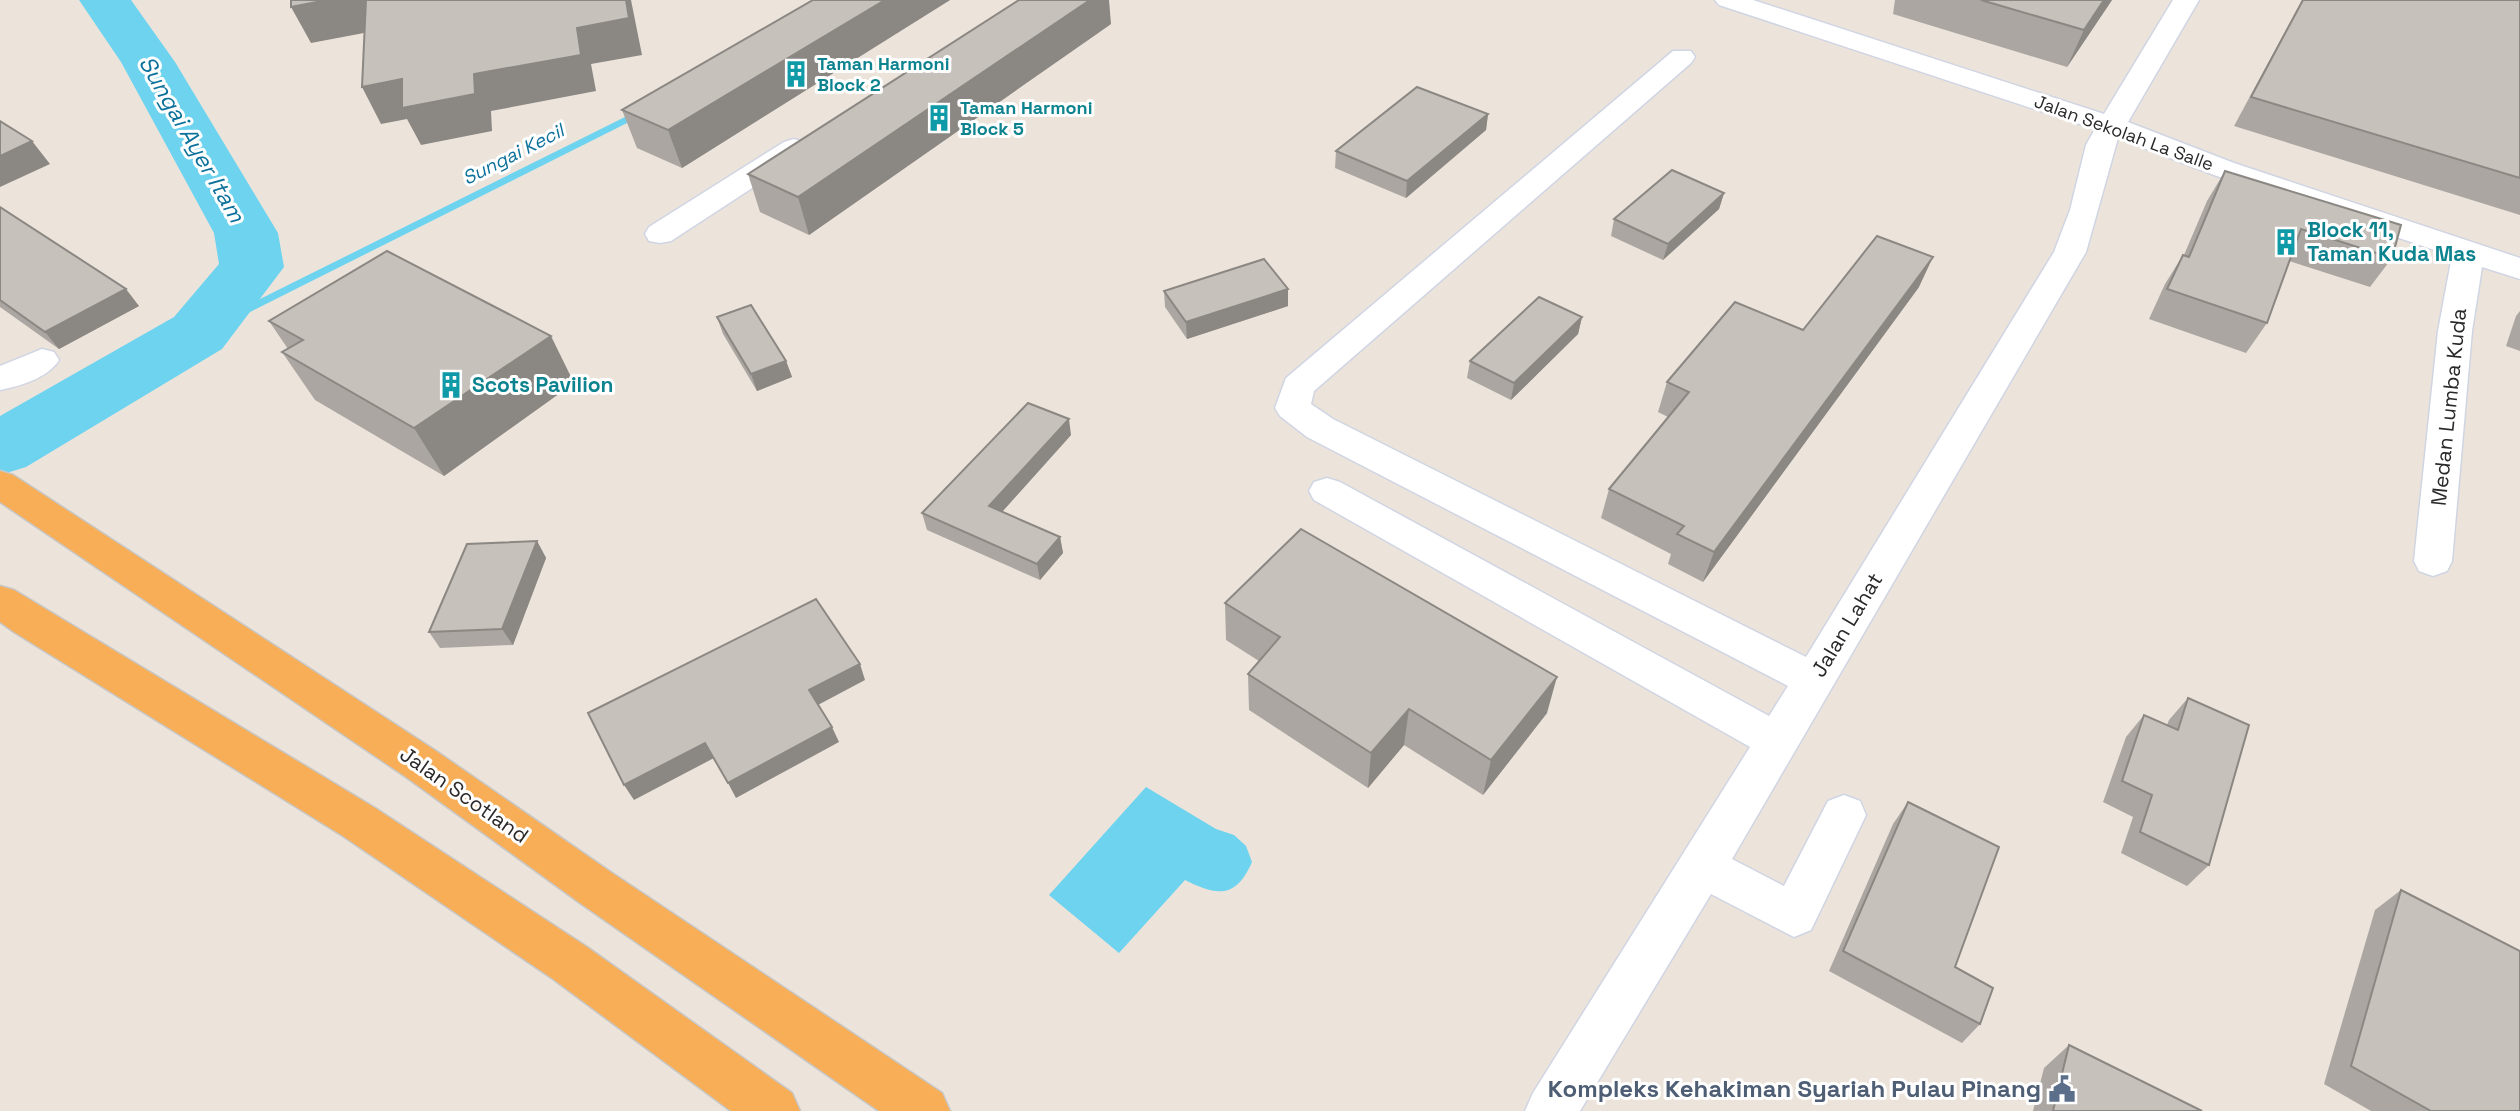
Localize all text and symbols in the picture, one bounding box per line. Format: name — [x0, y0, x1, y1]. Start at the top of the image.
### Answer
water label: Sungai Ayer Itam — [132, 50, 252, 229]
place label: Taman Harmoni Block 2 — [817, 52, 949, 96]
building icon: Taman Harmoni Block 2 — [781, 59, 811, 89]
street label: Jalan Sekolah La Salle — [2031, 89, 2217, 176]
place label: Taman Harmoni Block 5 — [960, 96, 1092, 140]
building icon: Taman Harmoni Block 5 — [924, 103, 954, 133]
water label: Sungai Kecil — [458, 117, 570, 191]
place label: Block 11, Taman Kuda Mas — [2307, 216, 2476, 267]
building icon: Block 11, Taman Kuda Mas — [2271, 227, 2301, 257]
street label: Medan Lumba Kuda — [2425, 307, 2472, 507]
building icon: Scots Pavilion — [436, 370, 466, 400]
place label: Scots Pavilion — [472, 371, 614, 398]
street label: Jalan Lahat — [1805, 568, 1888, 682]
street label: Jalan Scotland — [395, 740, 534, 849]
place label: Kompleks Kehakiman Syariah Pulau Pinang — [1548, 1073, 2041, 1104]
public building icon: Kompleks Kehakiman Syariah Pulau Pinang — [2047, 1074, 2077, 1104]

